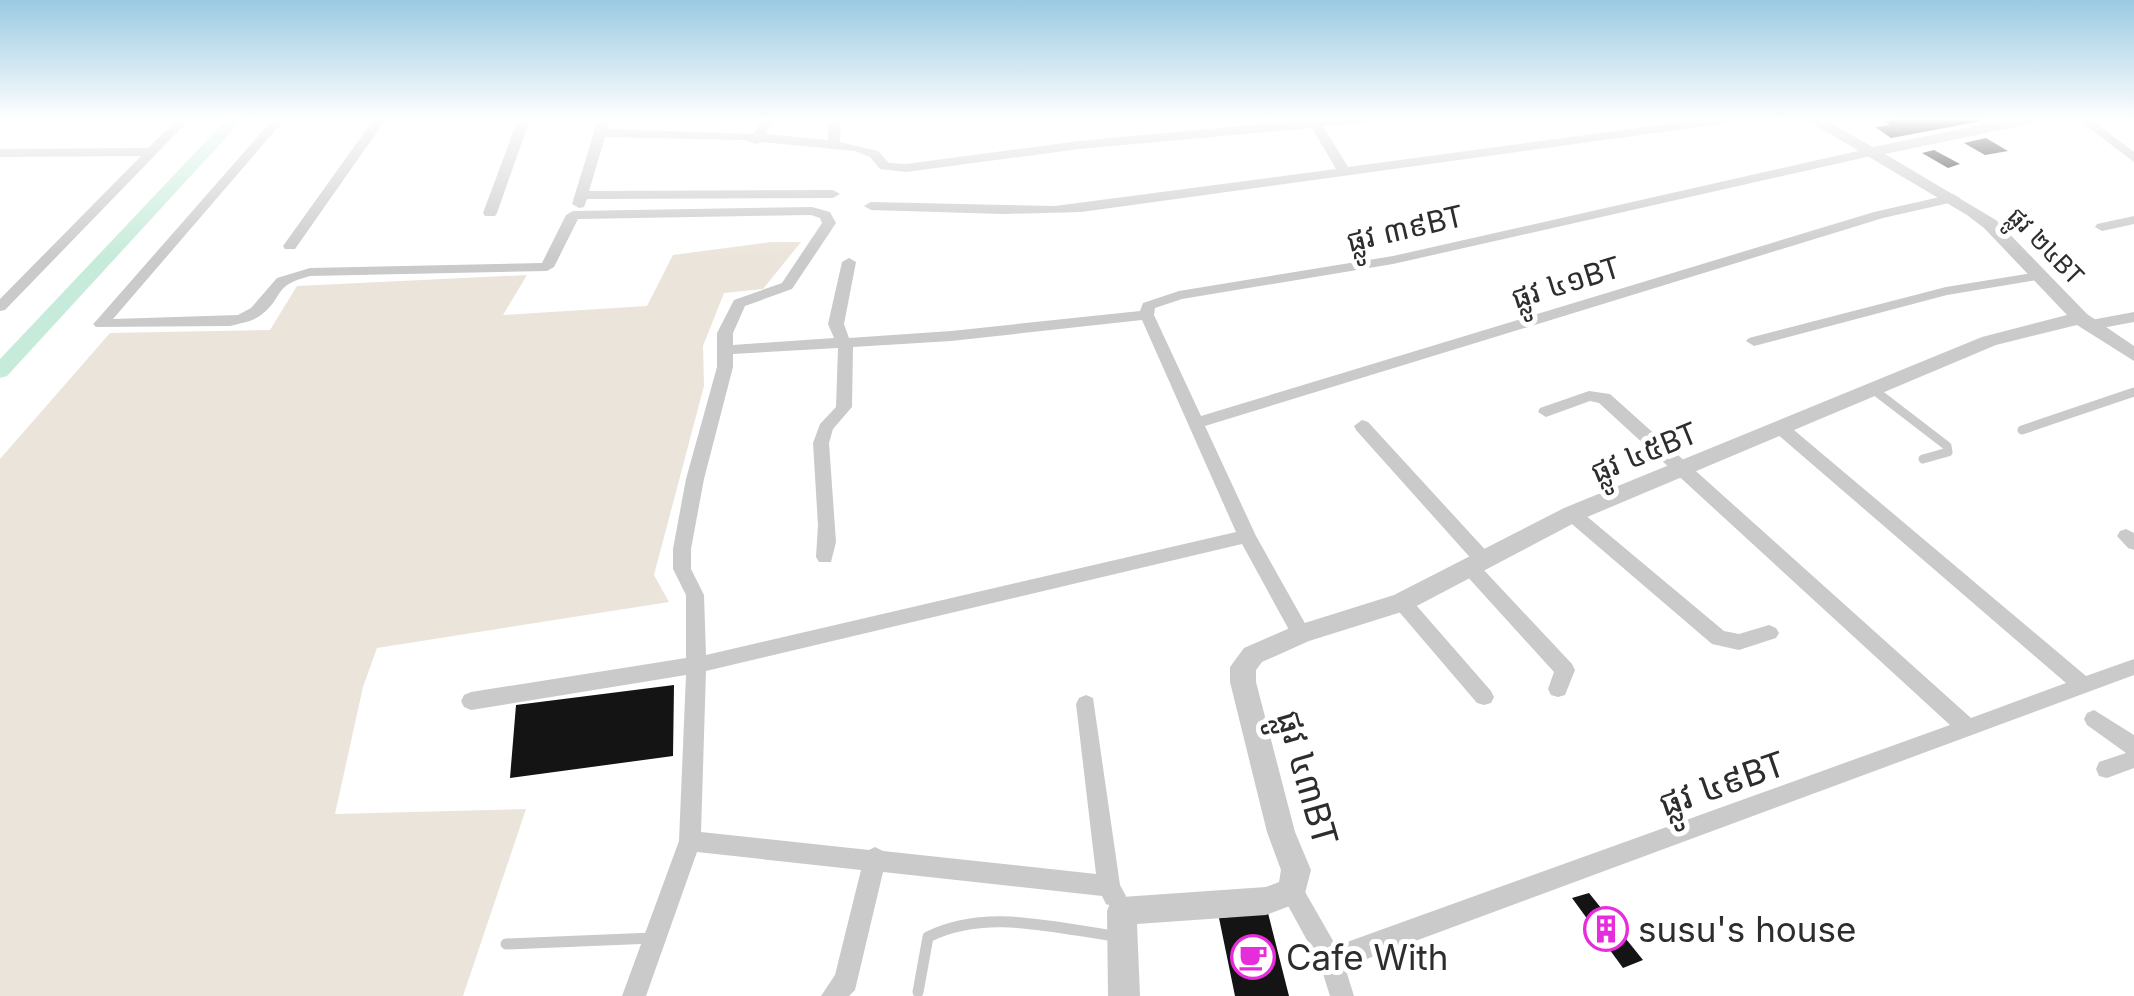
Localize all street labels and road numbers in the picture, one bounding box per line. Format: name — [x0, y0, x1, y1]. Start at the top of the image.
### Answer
street label: ផ្លូវ ៣៩BT — [1343, 197, 1469, 268]
street label: ផ្លូវ ២៤BT — [1996, 201, 2090, 297]
street label: ផ្លូវ ៤១BT — [1507, 248, 1628, 324]
street label: ផ្លូវ ៤៥BT — [1585, 414, 1706, 498]
street label: ផ្លូវ ៤៣BT — [1258, 705, 1347, 854]
street label: ផ្លូវ ៤៩BT — [1653, 742, 1795, 835]

